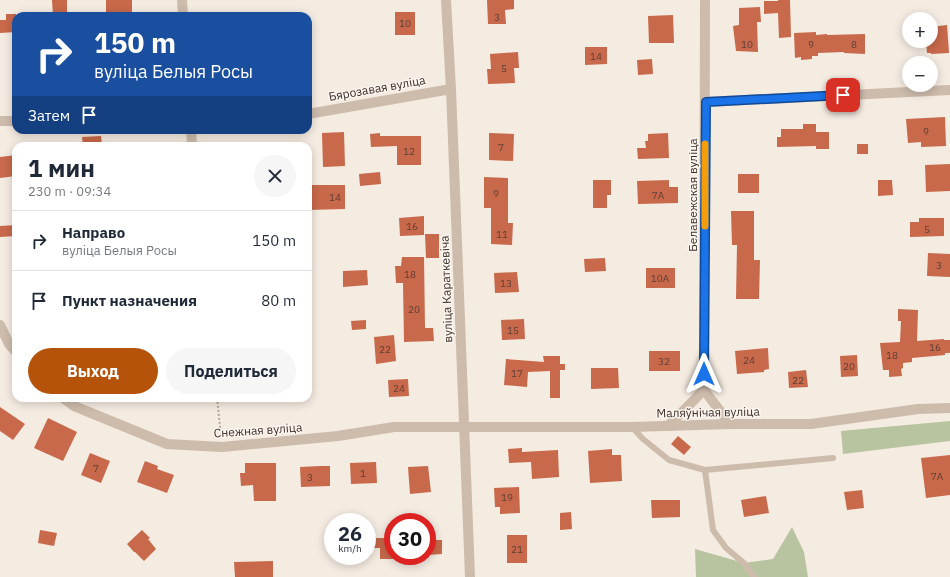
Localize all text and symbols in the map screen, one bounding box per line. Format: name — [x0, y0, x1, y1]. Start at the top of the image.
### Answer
house number: 3 — [494, 11, 500, 24]
map controls — [902, 12, 938, 92]
button: + — [902, 12, 938, 48]
house number: 10 — [399, 17, 411, 30]
text: 150 m — [94, 24, 176, 61]
icon: right — [28, 28, 80, 80]
house number: 10 — [741, 38, 753, 51]
house number: 9 — [808, 38, 814, 51]
house number: 8 — [851, 38, 857, 51]
house number: 14 — [590, 50, 602, 63]
button: − — [902, 56, 938, 92]
text: вуліца Белыя Росы — [94, 60, 253, 83]
house number: 5 — [501, 62, 507, 75]
street label: Бярозавая вуліца — [327, 72, 427, 104]
pin — [826, 78, 860, 112]
icon: arrive — [832, 84, 854, 106]
icon: arrive — [78, 104, 100, 126]
text: Затем — [28, 106, 70, 125]
house number: 9 — [923, 125, 929, 138]
street label: Белавежская вуліца — [685, 138, 700, 252]
house number: 7 — [498, 141, 504, 154]
house number: 12 — [403, 145, 415, 158]
text: 1 мин — [28, 152, 95, 184]
button: close — [254, 155, 296, 197]
text: 230 m · 09:34 — [28, 183, 111, 200]
house number: 9 — [493, 187, 499, 200]
house number: 7А — [652, 189, 665, 202]
house number: 14 — [329, 191, 341, 204]
house number: 16 — [406, 220, 418, 233]
text: Направо — [62, 223, 125, 242]
house number: 5 — [924, 223, 930, 236]
house number: 11 — [496, 228, 508, 241]
icon: right — [28, 230, 50, 252]
text: 150 m — [252, 231, 296, 250]
street label: вуліца Караткевіча — [437, 235, 455, 343]
text: вуліца Белыя Росы — [62, 242, 177, 259]
house number: 3 — [936, 259, 942, 272]
house number: 18 — [404, 268, 416, 281]
house number: 10А — [651, 272, 670, 285]
house number: 13 — [500, 277, 512, 290]
icon: arrive — [28, 290, 50, 312]
text: Пункт назначения — [62, 291, 197, 310]
text: 80 m — [261, 291, 296, 310]
house number: 20 — [408, 303, 420, 316]
house number: 15 — [507, 324, 519, 337]
house number: 16 — [929, 341, 941, 354]
house number: 22 — [379, 343, 391, 356]
button: Выход — [28, 348, 158, 394]
button: Поделиться — [166, 348, 296, 394]
house number: 18 — [886, 349, 898, 362]
position arrow — [683, 353, 725, 395]
house number: 24 — [743, 354, 755, 367]
house number: 32 — [658, 355, 670, 368]
house number: 20 — [843, 360, 855, 373]
house number: 17 — [511, 367, 523, 380]
house number: 22 — [792, 374, 804, 387]
house number: 24 — [393, 382, 405, 395]
street label: Маляўнічая вуліца — [656, 404, 760, 420]
street label: Снежная вуліца — [213, 419, 303, 441]
house number: 7 — [93, 462, 99, 475]
house number: 1 — [360, 467, 366, 480]
house number: 7А — [931, 470, 944, 483]
house number: 3 — [307, 471, 313, 484]
house number: 19 — [501, 491, 513, 504]
speed limit sign: 30 — [384, 513, 436, 565]
text: 26 — [338, 520, 362, 547]
text: km/h — [338, 542, 362, 555]
house number: 21 — [511, 543, 523, 556]

